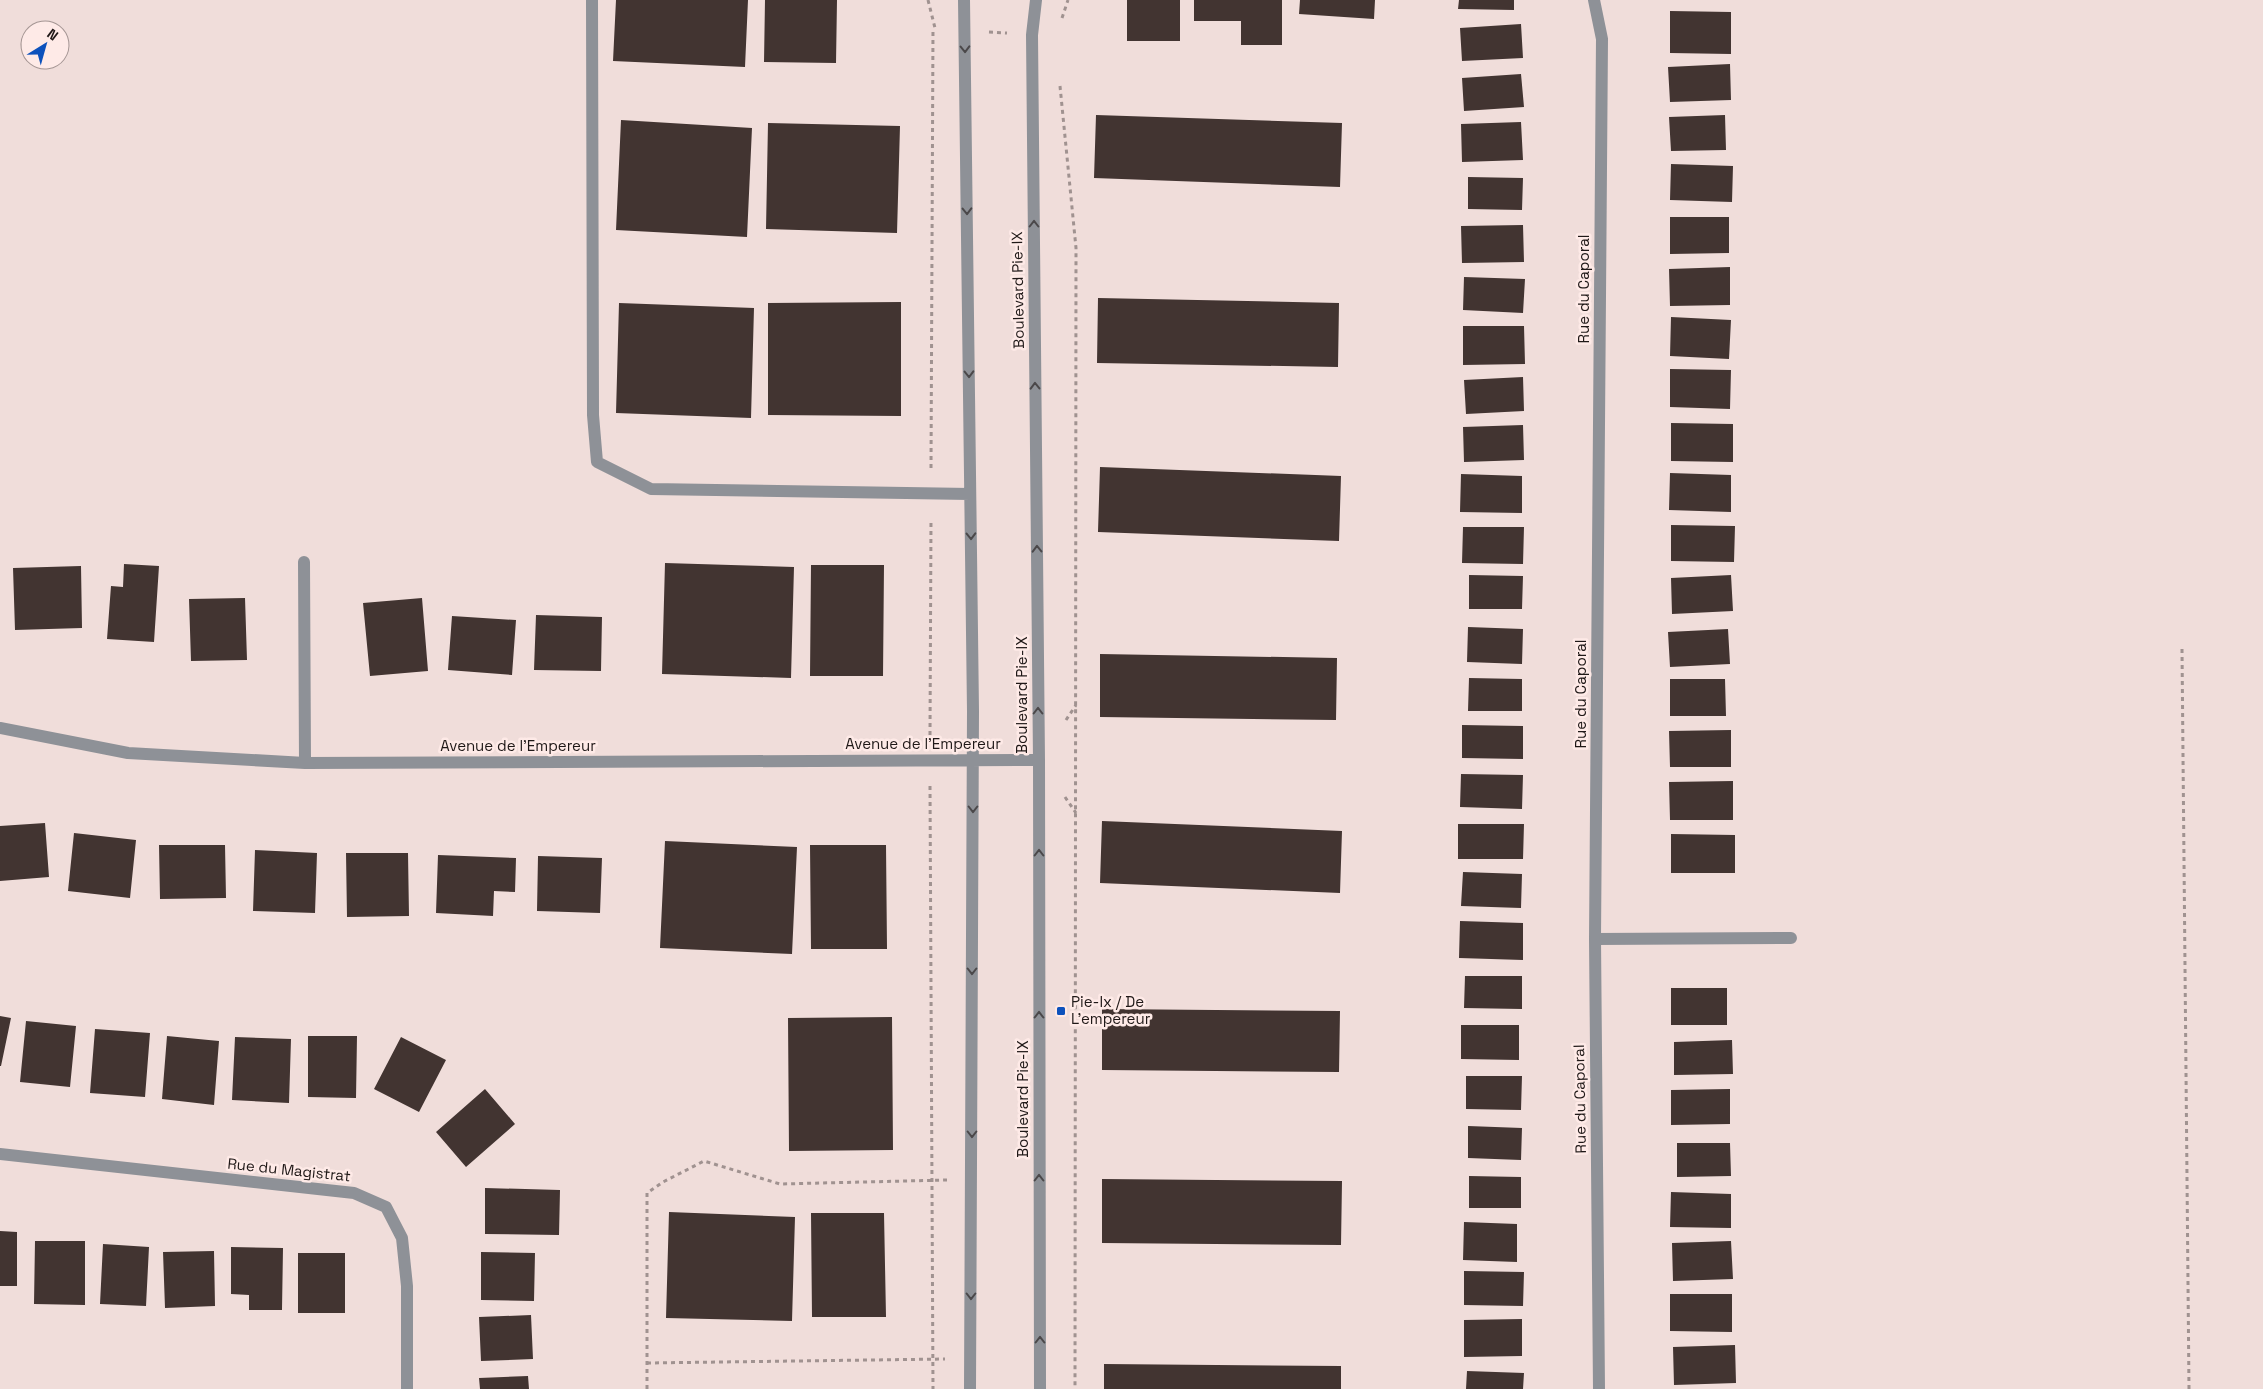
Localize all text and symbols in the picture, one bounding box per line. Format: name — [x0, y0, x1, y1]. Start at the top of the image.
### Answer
north arrow — [20, 20, 70, 70]
text: N — [44, 25, 62, 45]
one-way arrow — [960, 45, 970, 53]
one-way arrow — [962, 208, 972, 215]
one-way arrow — [1029, 220, 1039, 228]
street label: Boulevard Pie-IX — [1007, 231, 1028, 349]
street label: Rue du Caporal — [1574, 235, 1593, 343]
one-way arrow — [964, 370, 974, 378]
one-way arrow — [1030, 382, 1041, 390]
one-way arrow — [966, 532, 976, 540]
one-way arrow — [1032, 545, 1042, 552]
street label: Boulevard Pie-IX — [1012, 636, 1031, 754]
street label: Rue du Caporal — [1571, 640, 1590, 748]
one-way arrow — [1033, 707, 1043, 715]
street label: Avenue de l'Empereur — [845, 734, 1001, 753]
street label: Avenue de l'Empereur — [440, 736, 596, 755]
one-way arrow — [968, 805, 978, 813]
one-way arrow — [1034, 849, 1044, 856]
one-way arrow — [967, 968, 977, 975]
place label: Pie-Ix / De L'empereur — [1071, 992, 1151, 1028]
marker: Pie-Ix / De L'empereur — [1055, 1005, 1067, 1017]
one-way arrow — [1034, 1011, 1044, 1019]
street label: Boulevard Pie-IX — [1013, 1040, 1032, 1158]
street label: Rue du Caporal — [1569, 1044, 1590, 1154]
one-way arrow — [967, 1130, 977, 1138]
street label: Rue du Magistrat — [226, 1154, 352, 1185]
one-way arrow — [1034, 1174, 1044, 1182]
one-way arrow — [966, 1292, 976, 1300]
one-way arrow — [1035, 1336, 1045, 1344]

